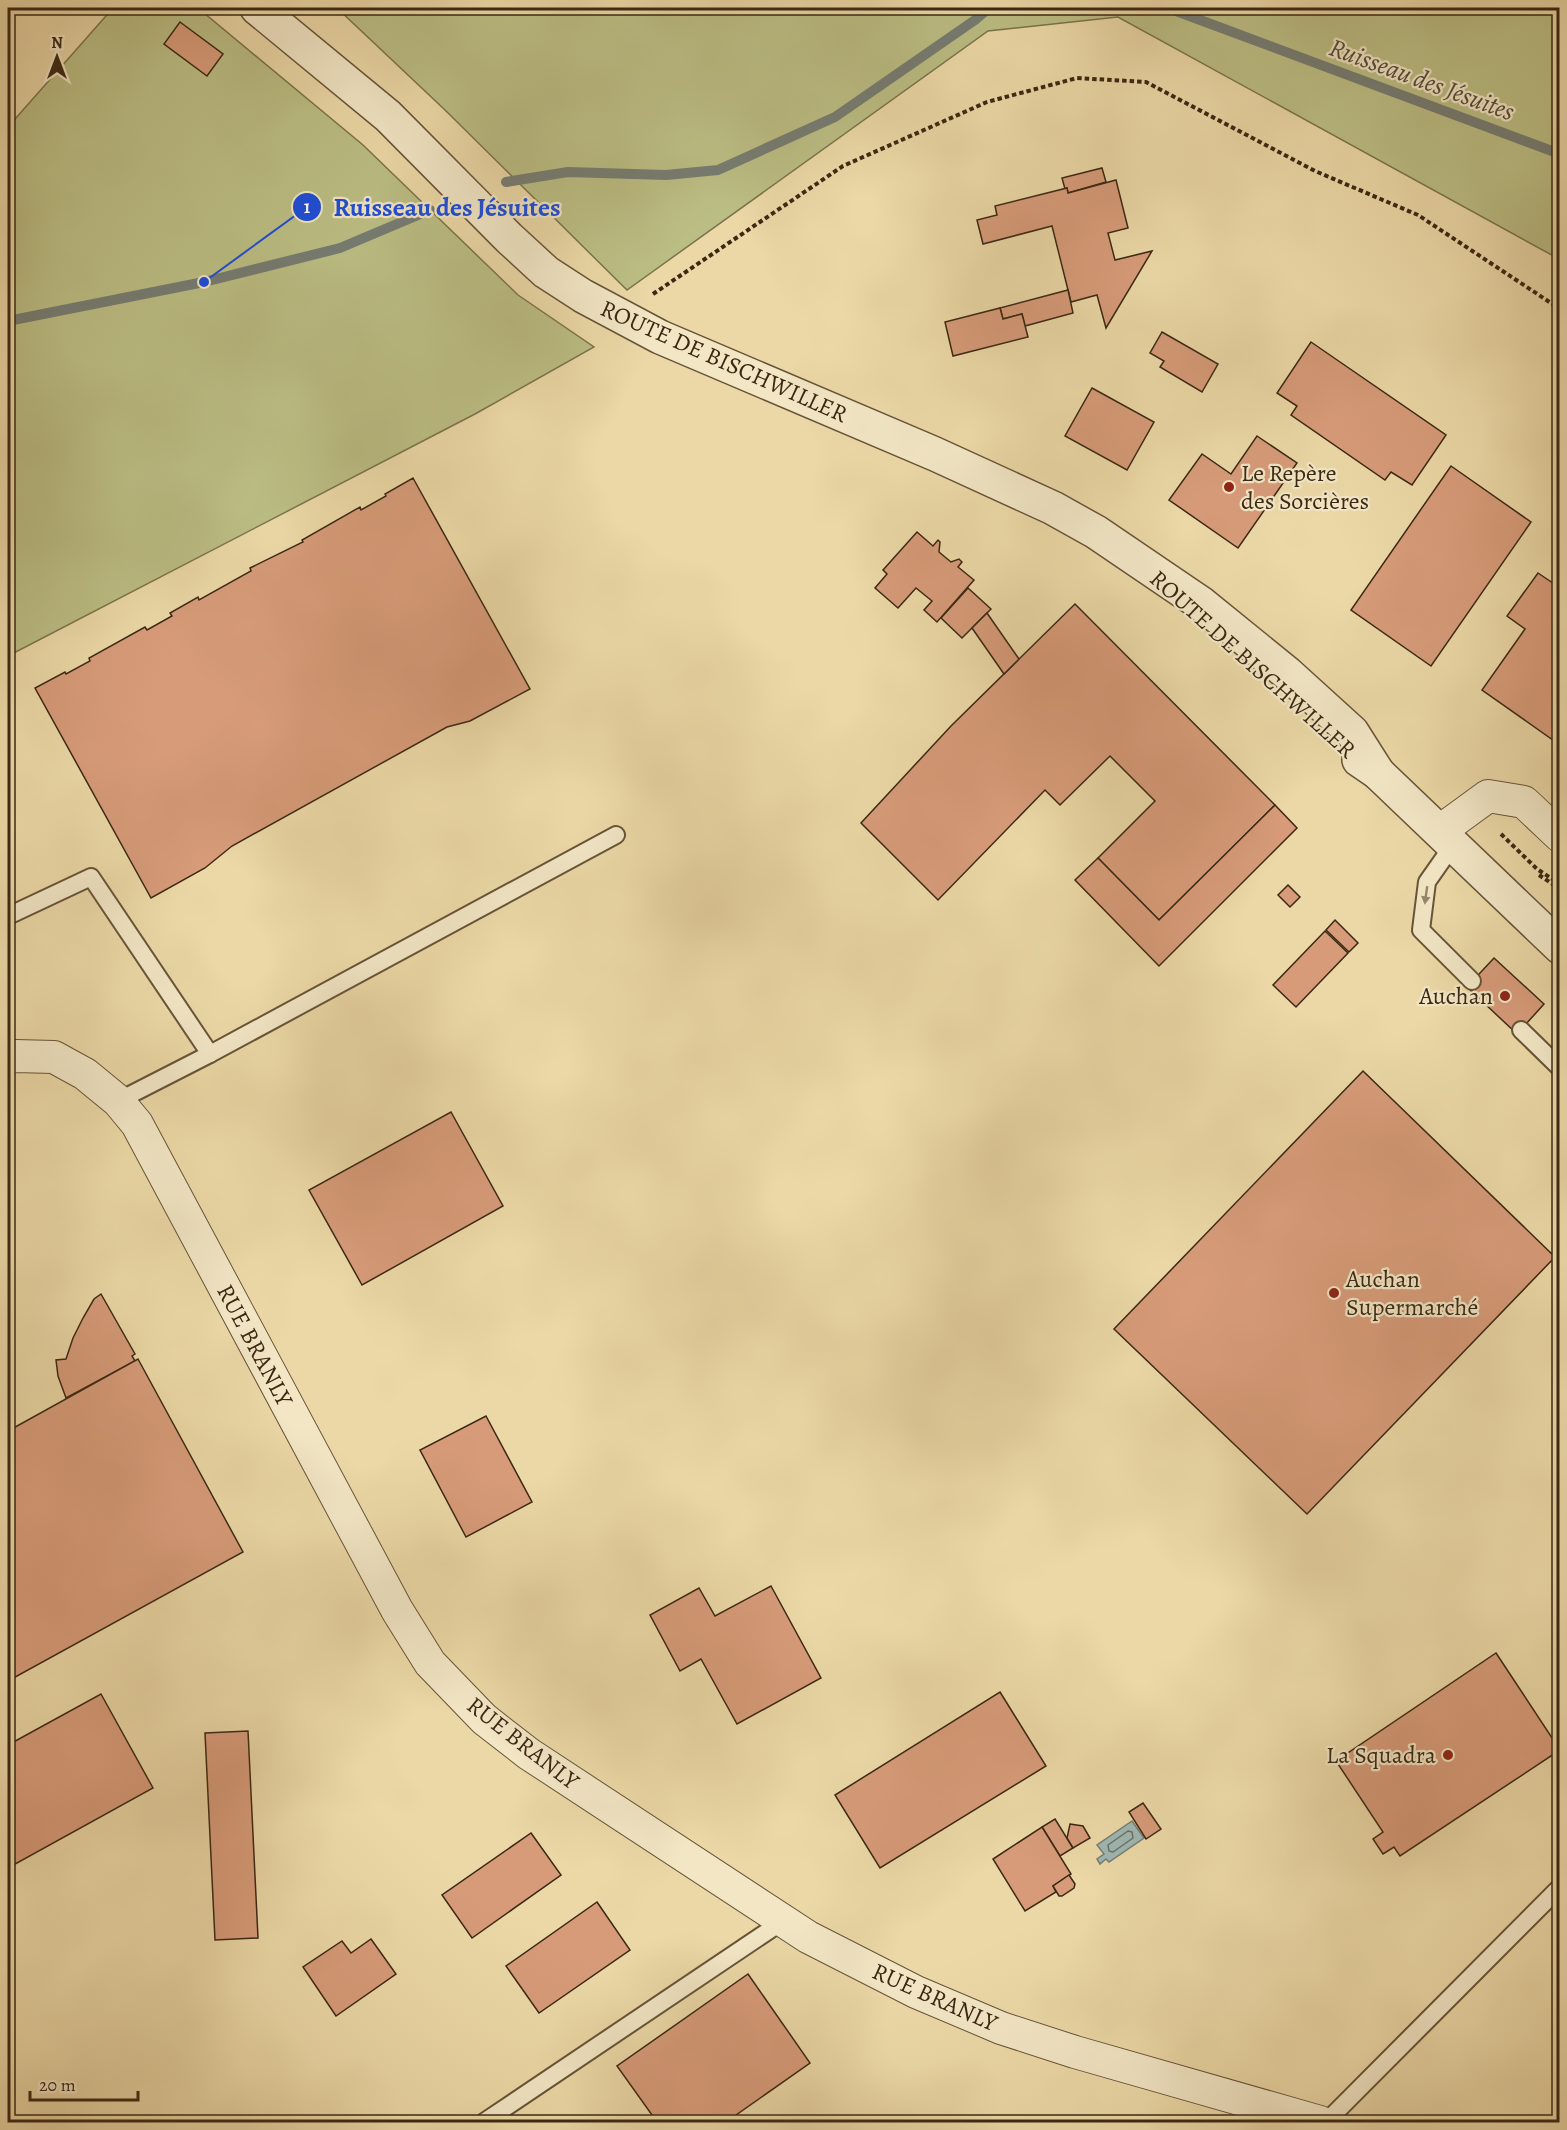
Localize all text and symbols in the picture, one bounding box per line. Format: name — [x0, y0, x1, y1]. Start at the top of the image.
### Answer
north arrow — [27, 27, 87, 87]
water label: Ruisseau des Jésuites — [1324, 30, 1519, 129]
text: N — [51, 32, 63, 54]
callout: Ruisseau des Jésuites — [292, 185, 573, 229]
text: Ruisseau des Jésuites — [333, 190, 561, 225]
text: 1 — [304, 195, 311, 219]
street label: ROUTE DE BISCHWILLER — [595, 292, 853, 430]
place label: Le Repère des Sorcières — [1241, 457, 1369, 517]
marker: Le Repère des Sorcières — [1222, 480, 1236, 494]
street label: ROUTE DE BISCHWILLER — [1143, 563, 1363, 766]
one-way arrow — [1421, 886, 1430, 905]
place label: Auchan — [1418, 980, 1493, 1012]
marker: Auchan — [1498, 989, 1512, 1003]
place label: Auchan Supermarché — [1345, 1263, 1478, 1323]
street label: RUE BRANLY — [209, 1278, 301, 1413]
marker: Auchan Supermarché — [1327, 1286, 1341, 1300]
street label: RUE BRANLY — [460, 1689, 586, 1797]
place label: La Squadra — [1326, 1739, 1437, 1771]
marker: La Squadra — [1441, 1748, 1455, 1762]
street label: RUE BRANLY — [867, 1955, 1004, 2039]
scale bar — [30, 2064, 138, 2102]
text: 20 m — [39, 2073, 76, 2097]

